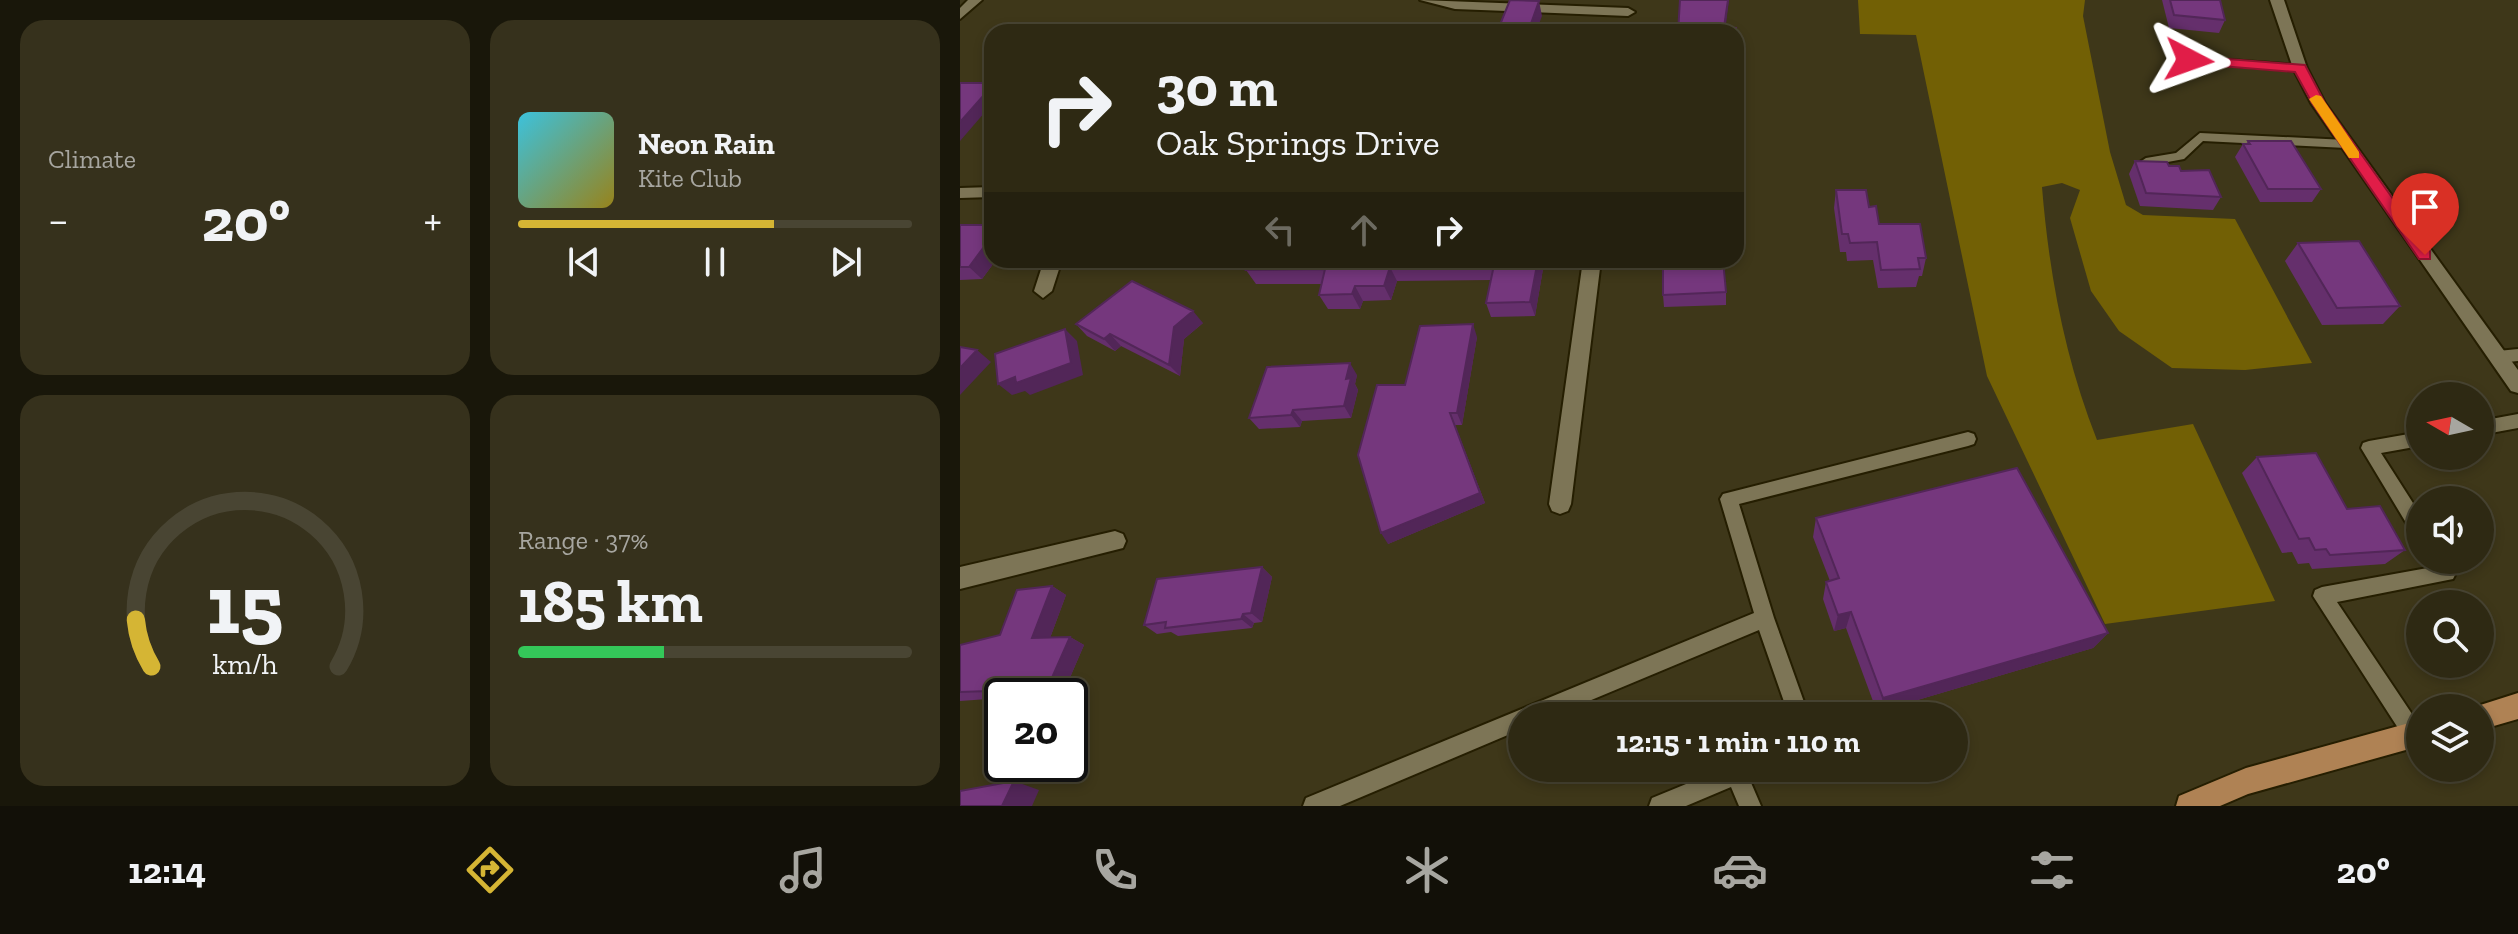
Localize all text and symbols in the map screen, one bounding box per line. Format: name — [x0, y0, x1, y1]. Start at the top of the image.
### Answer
position arrow — [2147, 18, 2231, 102]
text: 30 m — [1156, 53, 1278, 120]
icon: right — [1024, 56, 1128, 160]
text: Oak Springs Drive — [1156, 121, 1440, 164]
text: Neon Rain — [638, 126, 775, 162]
text: Climate — [48, 143, 136, 175]
text: Kite Club — [638, 162, 742, 194]
pin — [2391, 173, 2459, 255]
text: 20° — [202, 184, 290, 256]
icon: arrive — [2403, 185, 2447, 229]
text: − — [48, 193, 69, 246]
text: + — [423, 193, 442, 246]
icon: left — [1258, 208, 1302, 252]
icon: ahead — [1342, 208, 1386, 252]
icon: right — [1426, 208, 1470, 252]
icon: previous — [562, 240, 606, 284]
icon: pause — [693, 240, 737, 284]
icon: next — [824, 240, 868, 284]
north arrow — [2406, 382, 2494, 470]
map controls — [2406, 382, 2494, 782]
button: sound — [2406, 486, 2494, 574]
text: Range · 37% — [518, 524, 648, 556]
text: 15 — [206, 553, 284, 653]
text: 185 km — [518, 565, 703, 637]
button: search — [2406, 590, 2494, 678]
text: km/h — [212, 647, 278, 681]
speed limit sign: 20 — [984, 678, 1088, 782]
button: layers — [2406, 694, 2494, 782]
text: 12:15 · 1 min · 110 m — [1616, 724, 1860, 760]
icon: directions — [462, 842, 518, 898]
icon: music — [775, 842, 831, 898]
icon: phone — [1087, 842, 1143, 898]
icon: climate — [1399, 842, 1455, 898]
icon: car — [1712, 842, 1768, 898]
icon: filters — [2024, 842, 2080, 898]
text: 12:14 — [128, 849, 206, 892]
text: 20° — [2337, 849, 2390, 892]

